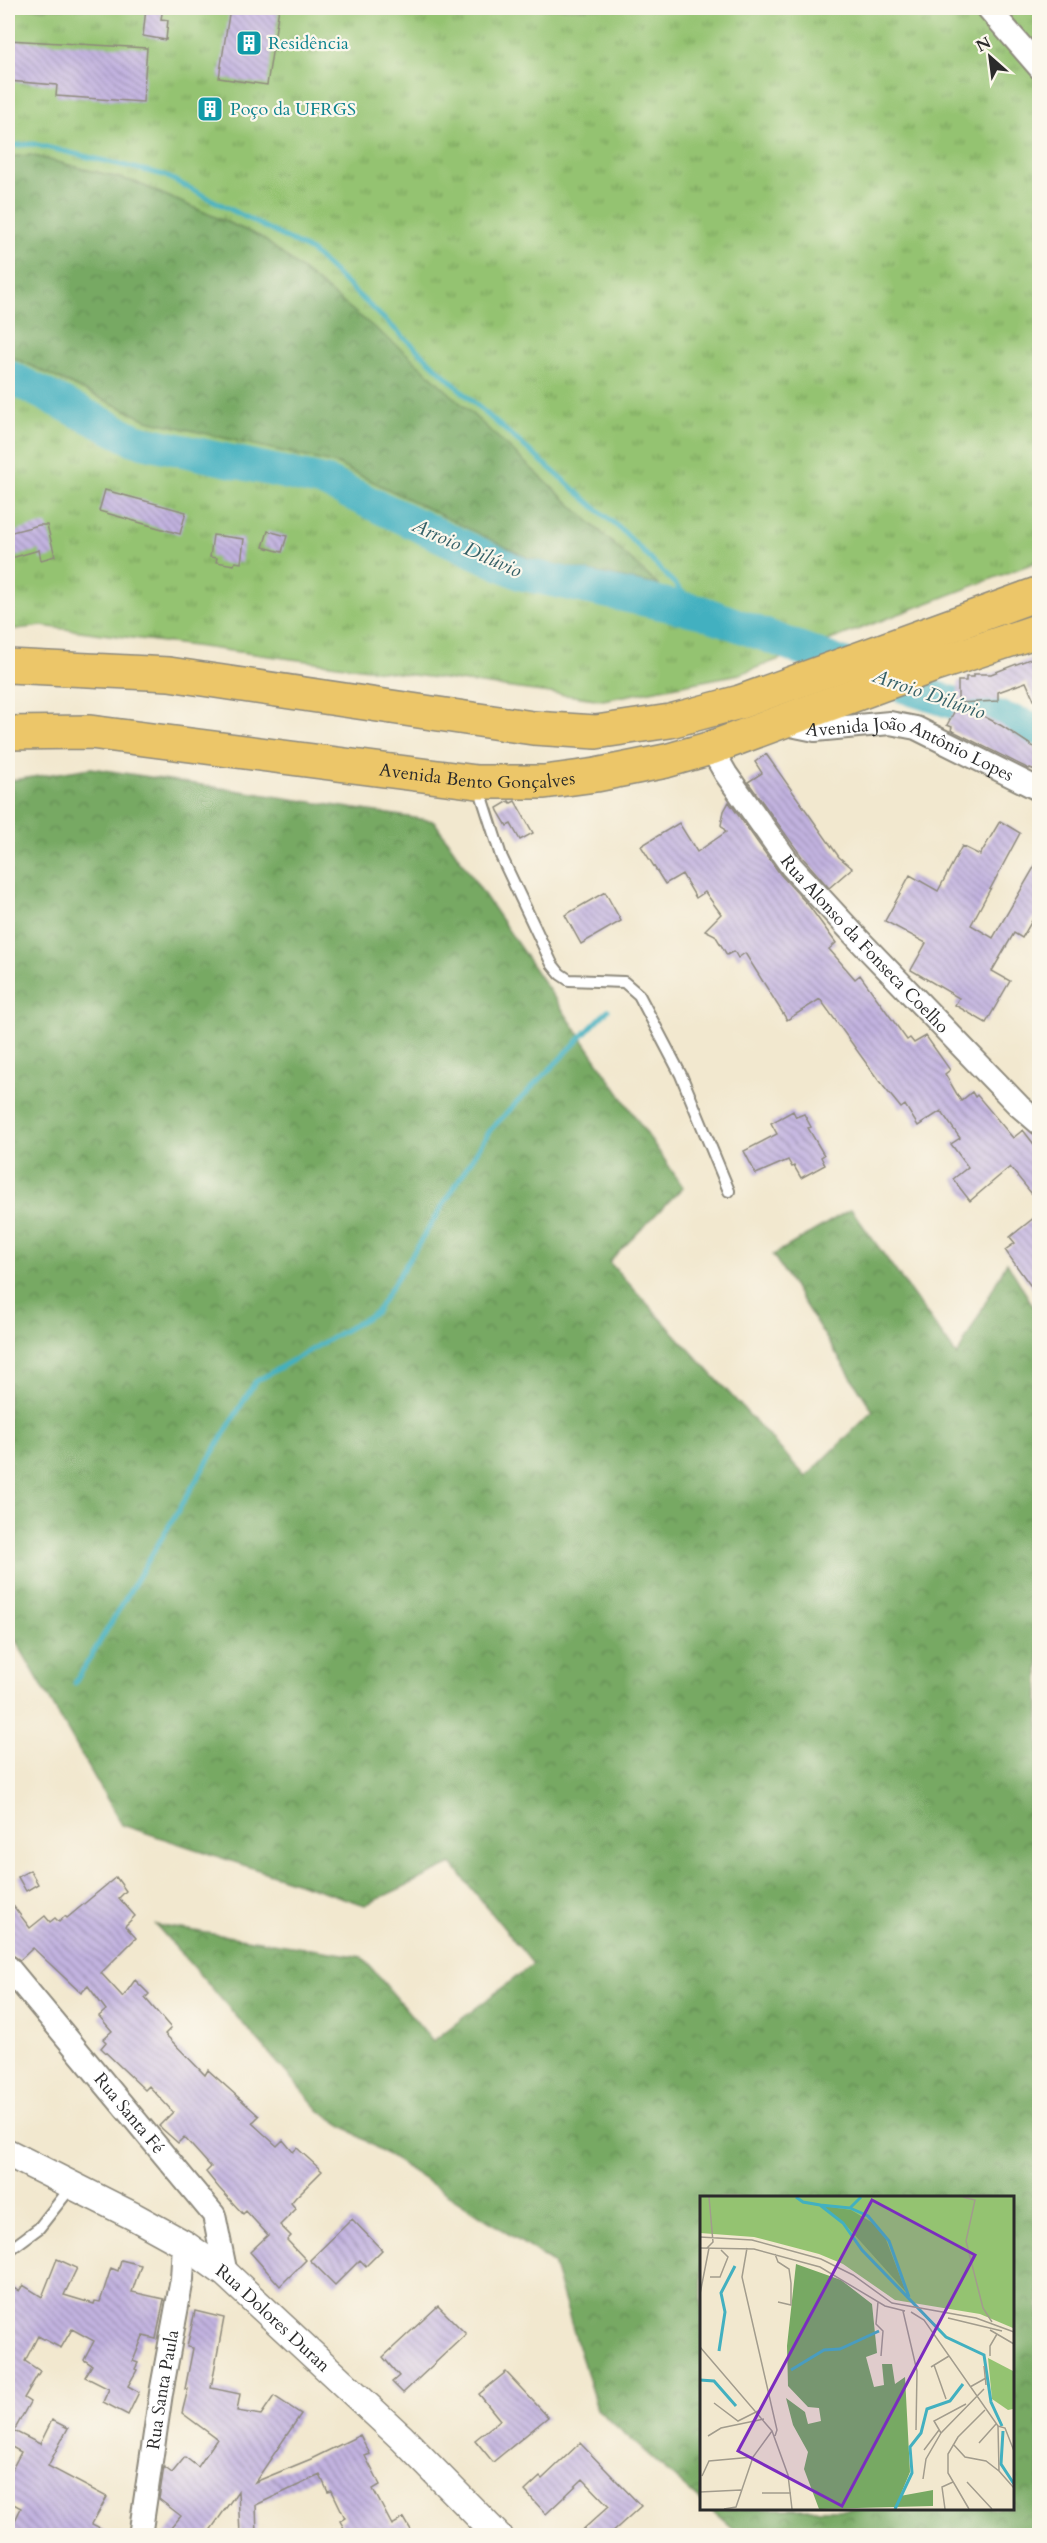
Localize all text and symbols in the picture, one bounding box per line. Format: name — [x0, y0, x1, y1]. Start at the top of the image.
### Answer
north arrow — [960, 27, 1020, 87]
building icon: Residência — [234, 28, 264, 58]
place label: Residência — [268, 31, 349, 56]
text: N — [972, 32, 995, 58]
building icon: Poço da UFRGS — [195, 94, 225, 124]
place label: Poço da UFRGS — [230, 97, 356, 122]
water label: Arroio Dilúvio — [407, 511, 526, 584]
water label: Arroio Dilúvio — [868, 662, 989, 726]
street label: Avenida João Antônio Lopes — [804, 711, 1018, 787]
street label: Avenida Bento Gonçalves — [378, 757, 577, 795]
street label: Rua Alonso da Fonseca Coelho — [775, 850, 955, 1039]
street label: Rua Santa Fé — [88, 2067, 171, 2159]
inset map — [700, 2196, 1014, 2510]
street label: Rua Dolores Duran — [211, 2258, 336, 2378]
street label: Rua Santa Paula — [140, 2328, 185, 2451]

